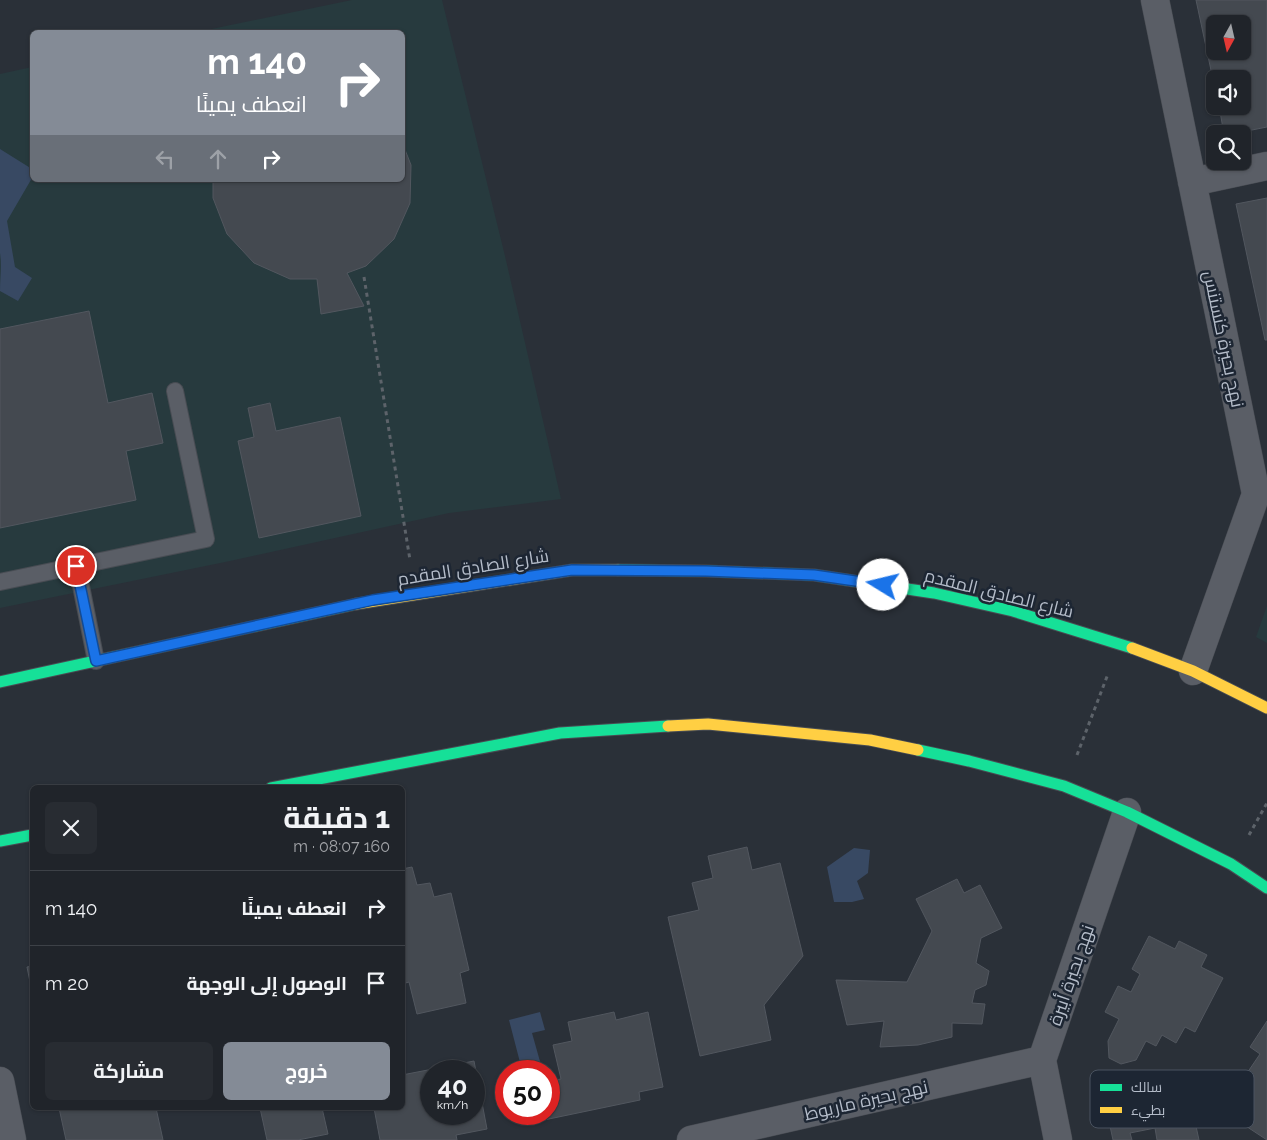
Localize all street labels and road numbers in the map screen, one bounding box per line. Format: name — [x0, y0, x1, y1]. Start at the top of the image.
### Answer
street label: نهج بحيرة كنستنس — [1197, 269, 1249, 410]
street label: شارع الصادق المقدم — [396, 545, 551, 591]
street label: شارع الصادق المقدم — [922, 564, 1076, 624]
street label: نهج بحيرة أبيرة — [1044, 922, 1100, 1029]
street label: نهج بحيرة ماريوط — [802, 1076, 930, 1126]

